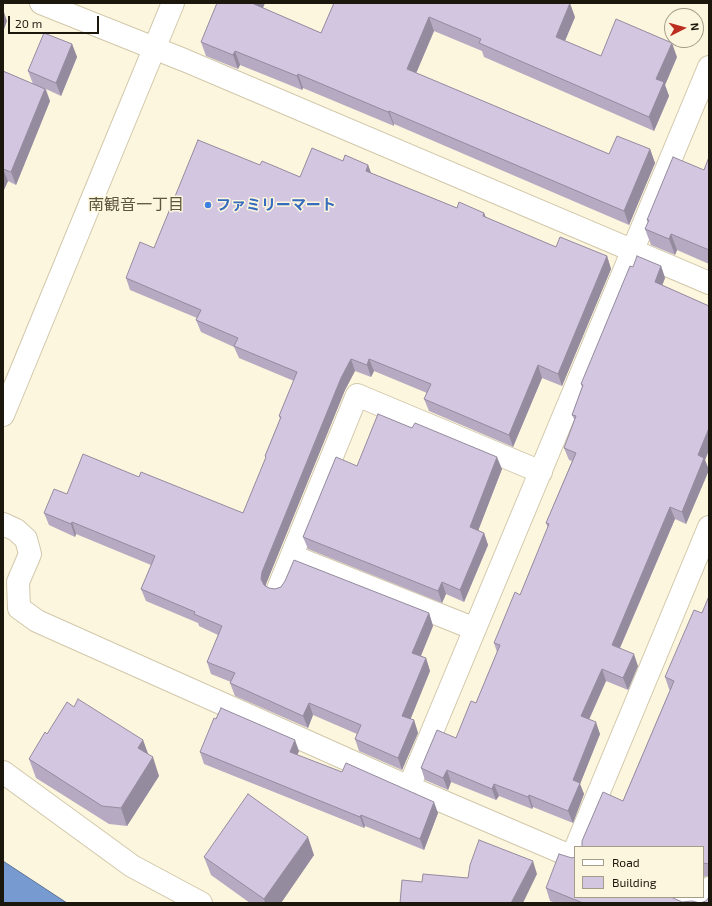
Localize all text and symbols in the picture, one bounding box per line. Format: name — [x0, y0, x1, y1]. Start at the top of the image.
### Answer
scale bar — [10, 8, 101, 34]
north arrow — [664, 8, 704, 48]
text: 20 m — [15, 16, 42, 30]
text: N — [689, 22, 702, 31]
district label: 南観音一丁目 — [88, 195, 184, 215]
place label: ファミリーマート — [216, 196, 336, 214]
marker: ファミリーマート — [203, 200, 213, 210]
legend — [574, 846, 704, 898]
text: Road — [612, 855, 640, 869]
text: Building — [612, 875, 656, 889]

